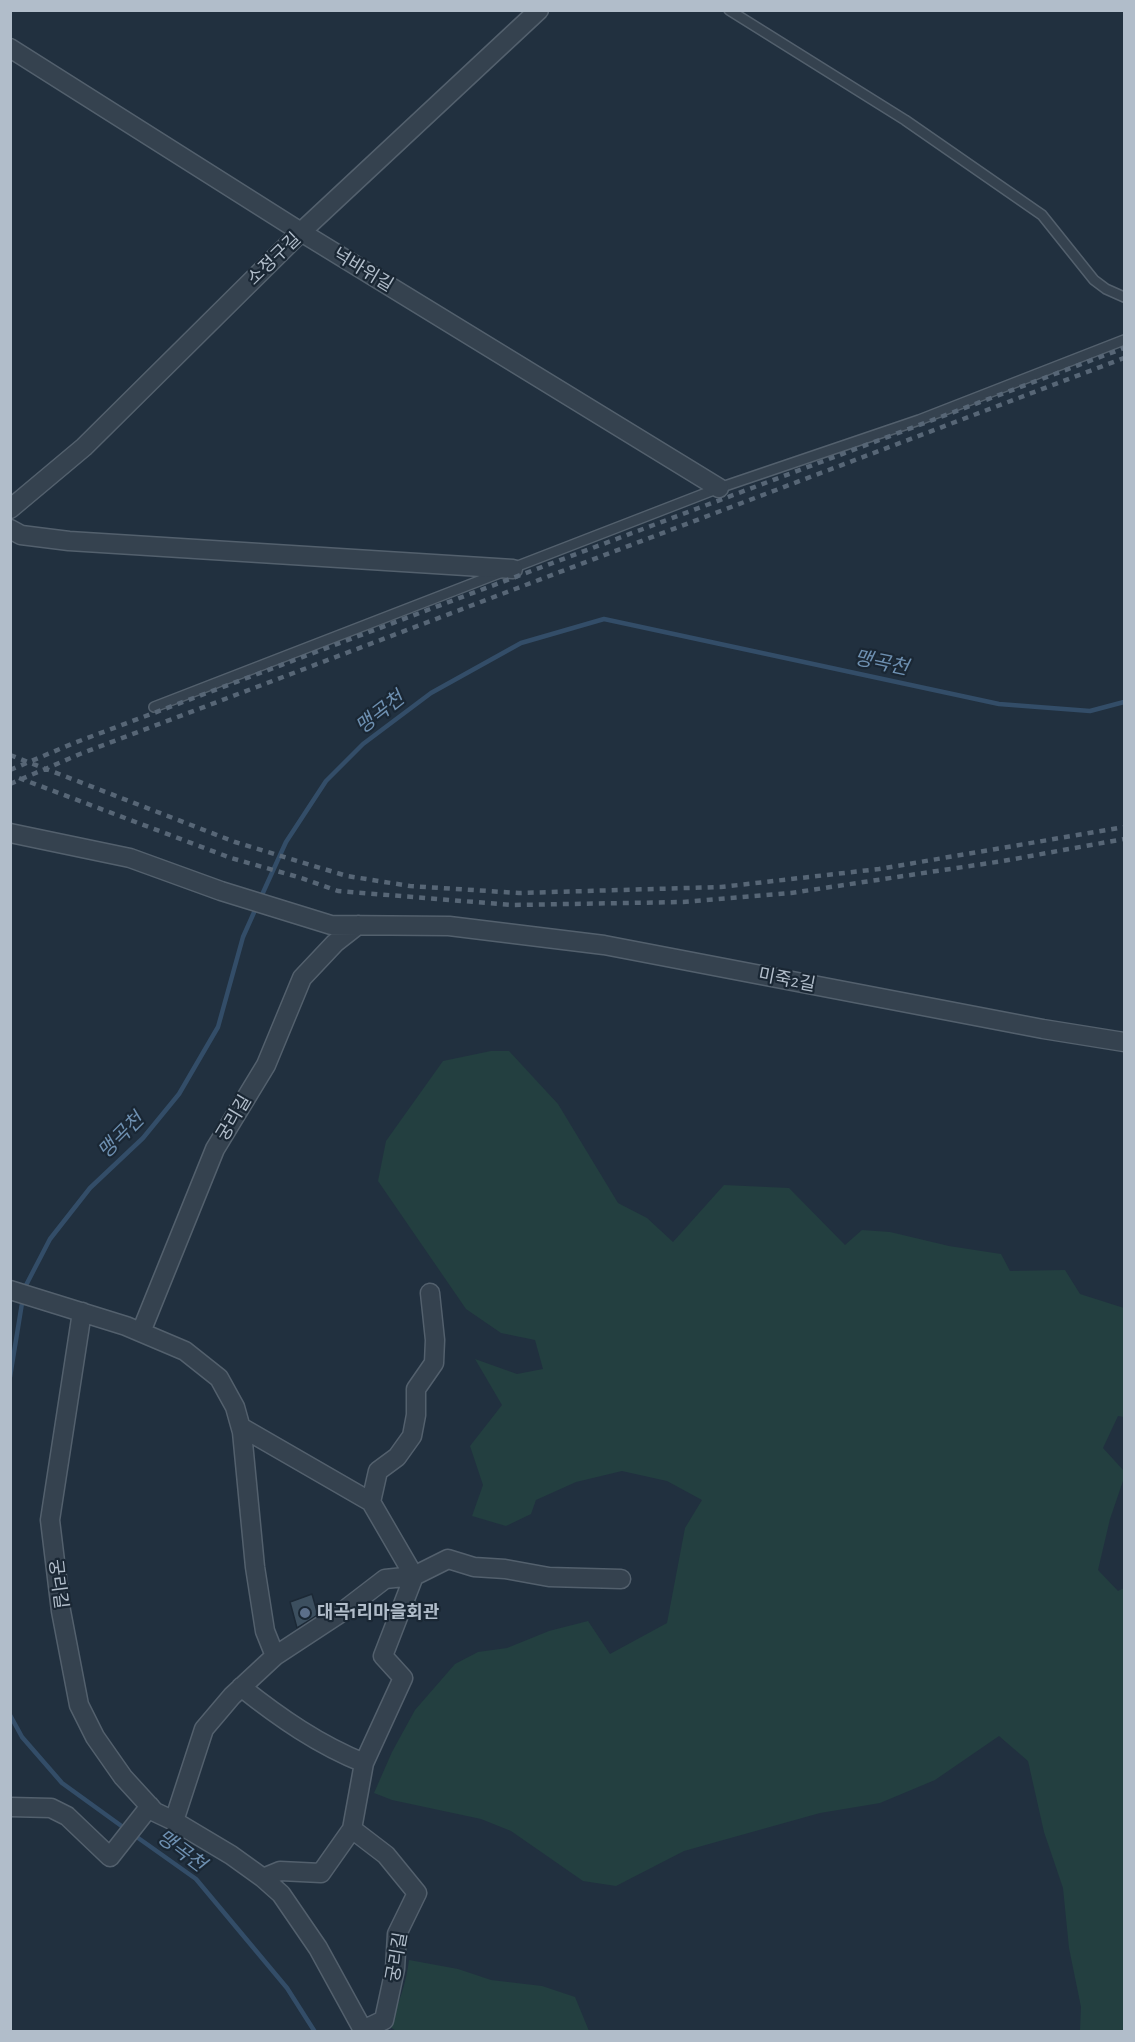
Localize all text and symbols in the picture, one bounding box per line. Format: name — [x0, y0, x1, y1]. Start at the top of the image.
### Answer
street label: 소정구길 — [243, 228, 305, 290]
street label: 넉바위길 — [329, 244, 397, 296]
water label: 맹곡천 — [852, 646, 910, 680]
water label: 맹곡천 — [351, 687, 409, 739]
street label: 미죽2길 — [757, 964, 817, 996]
street label: 궁리길 — [212, 1091, 256, 1145]
water label: 맹곡천 — [93, 1108, 149, 1164]
street label: 궁리길 — [44, 1558, 72, 1610]
place label: 대곡1리마을회관 — [317, 1602, 439, 1624]
marker: 대곡1리마을회관 — [298, 1606, 312, 1620]
water label: 맹곡천 — [152, 1825, 210, 1877]
street label: 궁리길 — [382, 1931, 412, 1983]

